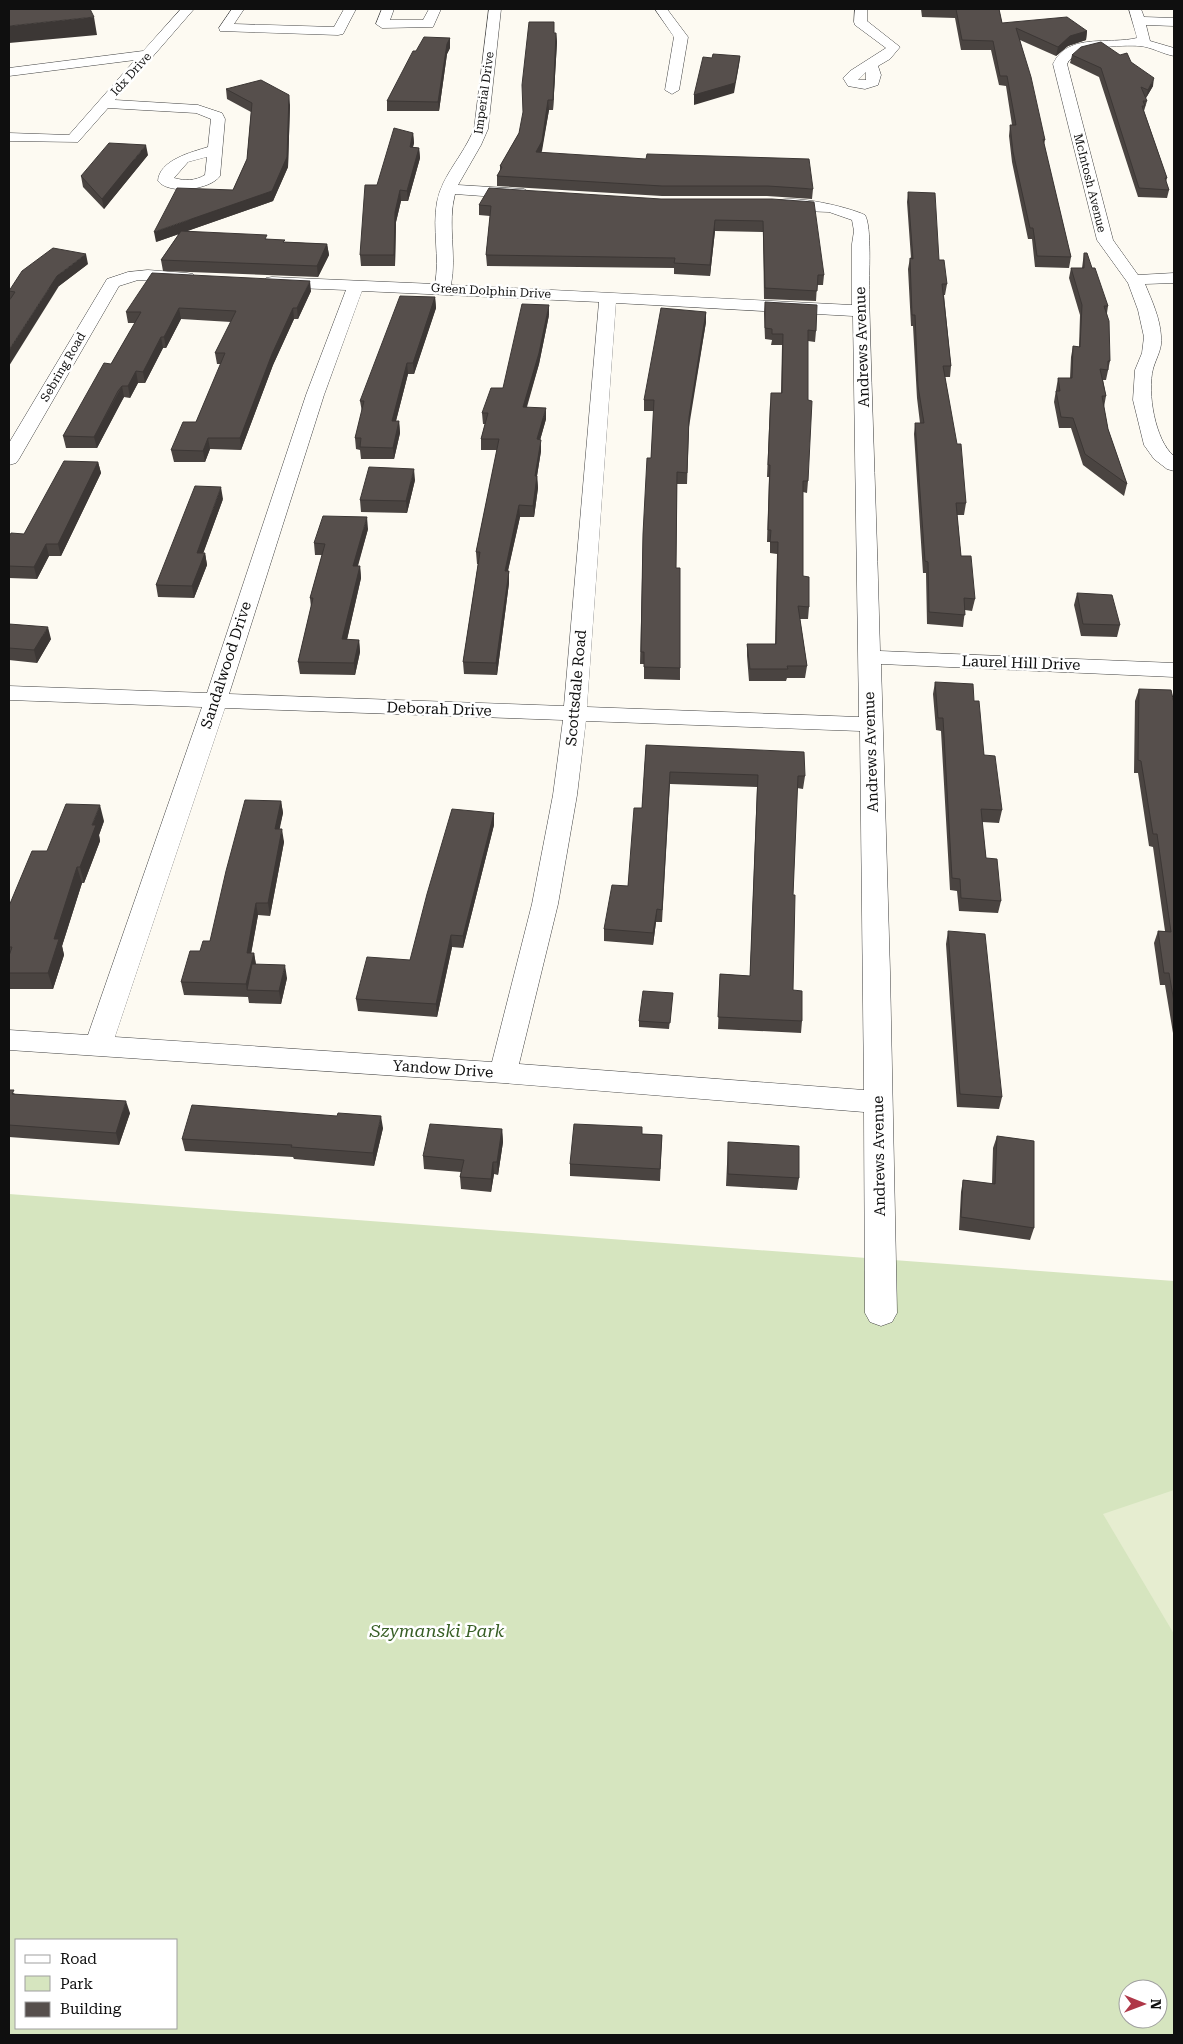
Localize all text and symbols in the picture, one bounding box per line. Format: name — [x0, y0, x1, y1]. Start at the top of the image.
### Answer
street label: Idx Drive — [108, 49, 154, 99]
street label: Imperial Drive — [471, 50, 497, 135]
street label: McIntosh Avenue — [1071, 132, 1109, 234]
street label: Green Dolphin Drive — [431, 281, 552, 301]
street label: Andrews Avenue — [851, 286, 873, 408]
street label: Sebring Road — [38, 330, 89, 404]
street label: Sandalwood Drive — [197, 599, 255, 731]
street label: Scottsdale Road — [562, 629, 590, 747]
street label: Laurel Hill Drive — [961, 652, 1081, 674]
street label: Andrews Avenue — [860, 691, 882, 813]
street label: Deborah Drive — [386, 698, 492, 720]
street label: Yandow Drive — [392, 1057, 494, 1081]
street label: Andrews Avenue — [869, 1095, 889, 1217]
park label: Szymanski Park — [369, 1620, 504, 1641]
legend — [15, 1939, 178, 2029]
text: Road — [60, 1950, 97, 1968]
text: Park — [60, 1975, 94, 1993]
north arrow — [1118, 1979, 1168, 2029]
text: N — [1148, 1999, 1164, 2010]
text: Building — [60, 2000, 122, 2018]

